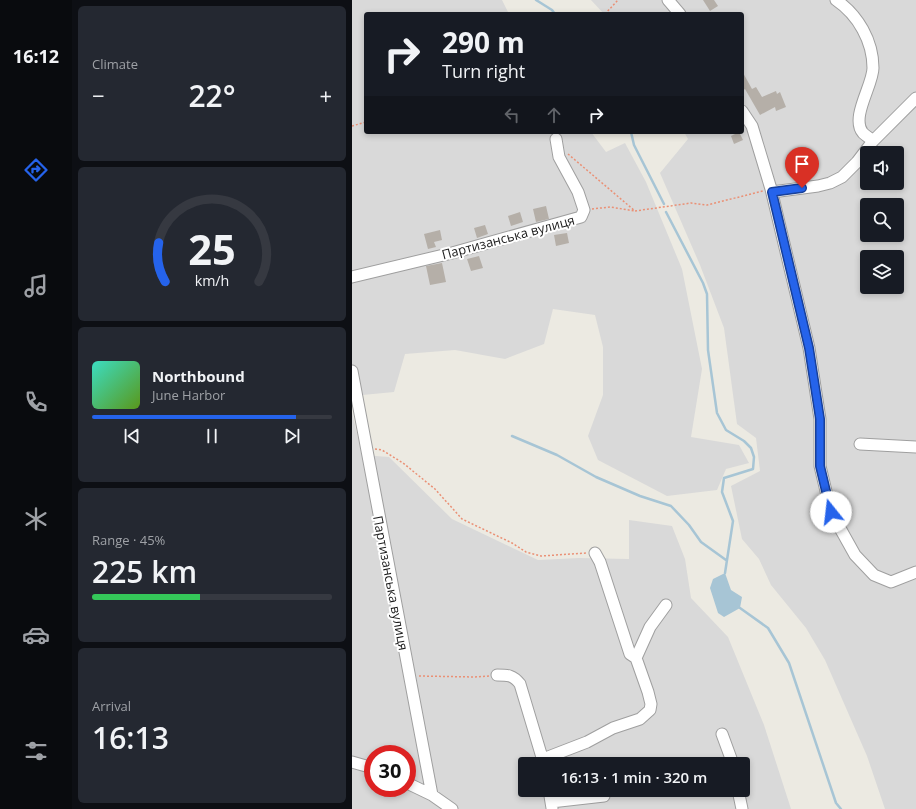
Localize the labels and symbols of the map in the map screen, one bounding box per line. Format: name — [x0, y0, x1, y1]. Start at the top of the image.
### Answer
pin — [785, 147, 819, 188]
street label: Партизанська вулиця — [440, 211, 576, 263]
position arrow — [810, 491, 852, 533]
street label: Партизанська вулиця — [369, 514, 413, 652]
speed limit sign: 30 — [364, 745, 416, 797]

